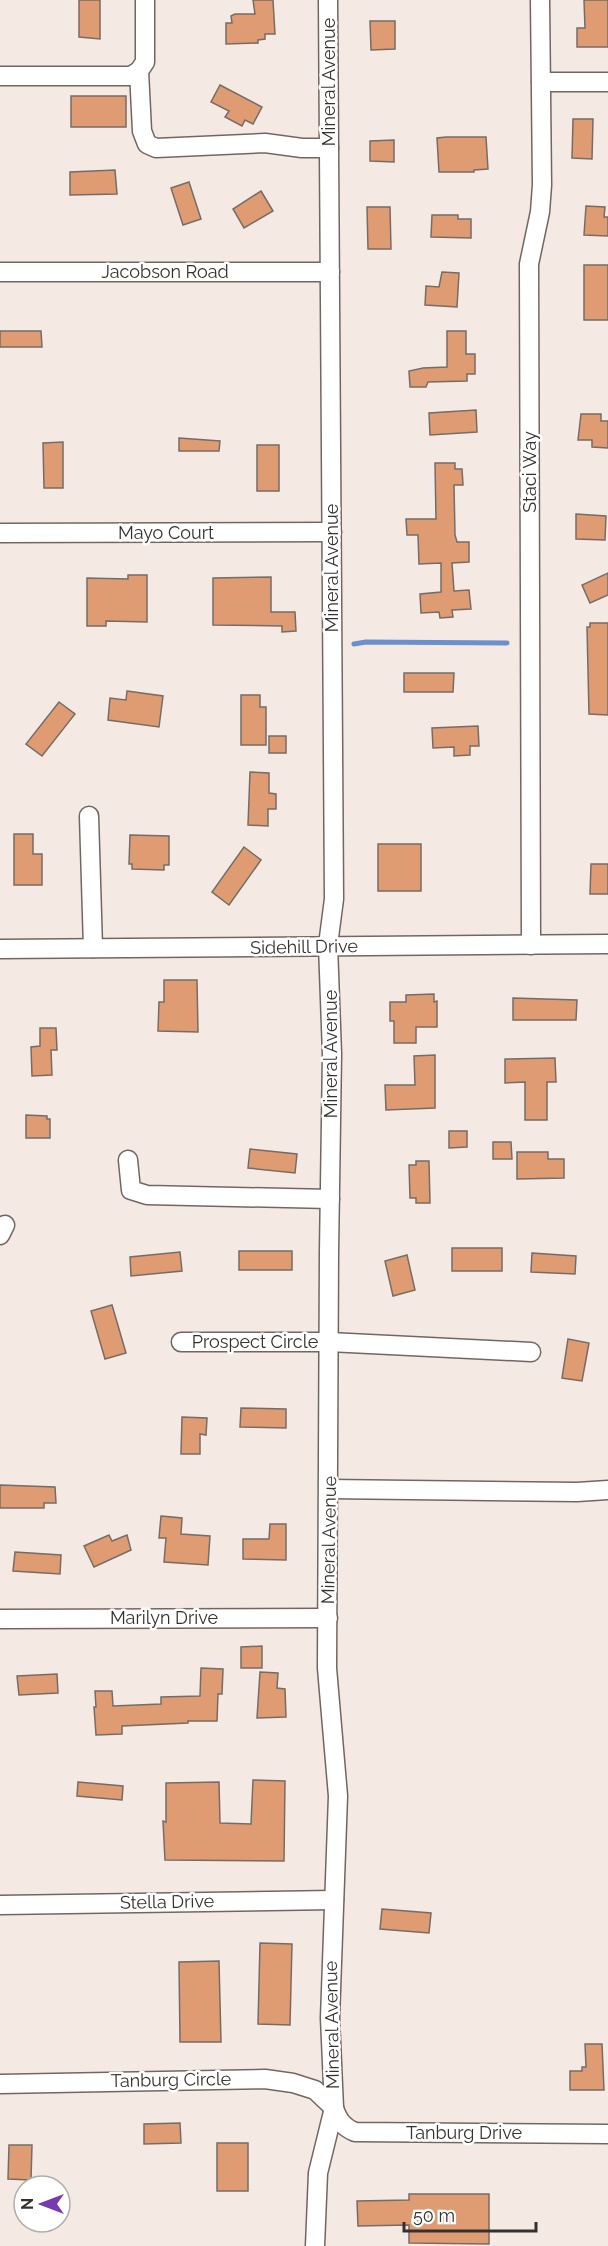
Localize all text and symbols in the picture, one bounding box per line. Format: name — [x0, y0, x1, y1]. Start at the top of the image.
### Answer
street label: Mineral Avenue — [318, 17, 339, 146]
street label: Jacobson Road — [101, 261, 229, 282]
street label: Staci Way — [519, 431, 540, 513]
street label: Mineral Avenue — [321, 503, 342, 632]
street label: Mayo Court — [118, 522, 214, 543]
street label: Sidehill Drive — [250, 935, 359, 958]
street label: Mineral Avenue — [320, 989, 341, 1118]
street label: Prospect Circle — [192, 1331, 319, 1352]
street label: Mineral Avenue — [317, 1475, 340, 1604]
street label: Marilyn Drive — [110, 1607, 218, 1628]
street label: Stella Drive — [120, 1890, 215, 1913]
street label: Mineral Avenue — [320, 1960, 343, 2089]
street label: Tanburg Circle — [110, 2068, 232, 2091]
street label: Tanburg Drive — [406, 2122, 522, 2143]
north arrow — [12, 2174, 72, 2234]
scale bar — [404, 2195, 536, 2233]
text: N — [18, 2198, 37, 2210]
text: 50 m — [413, 2205, 455, 2226]

